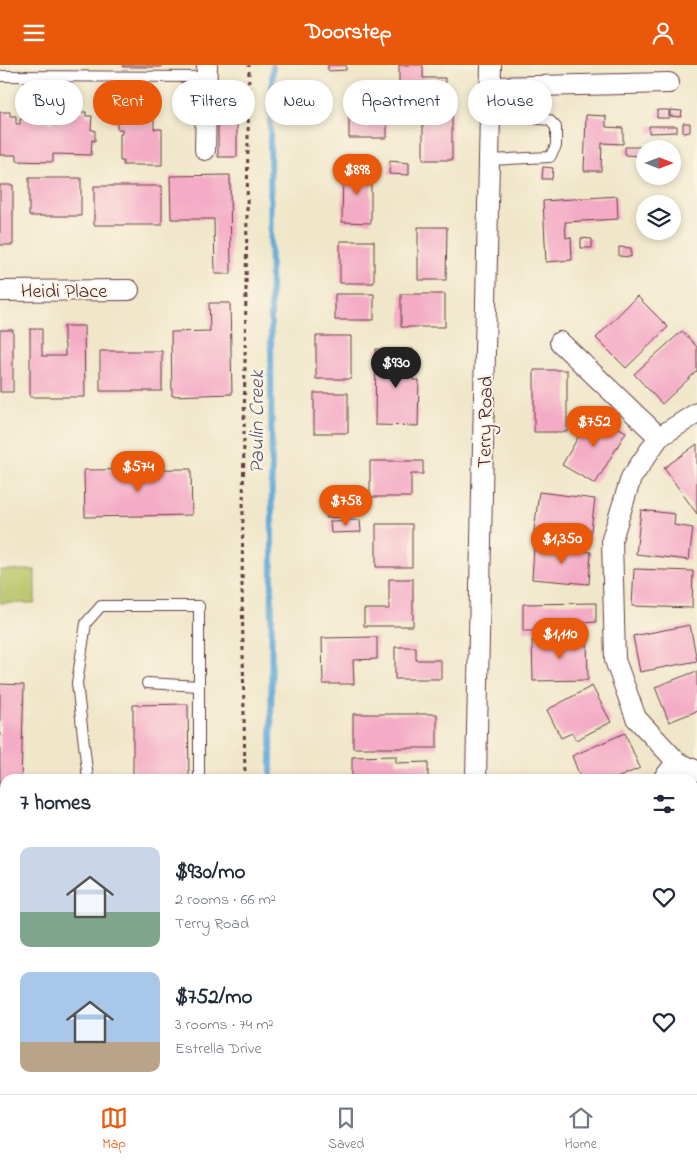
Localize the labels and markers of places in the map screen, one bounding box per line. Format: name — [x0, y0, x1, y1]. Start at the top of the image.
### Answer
pin: $898 — [327, 153, 387, 196]
pin: $930 — [366, 347, 426, 389]
pin: $752 — [564, 405, 624, 448]
pin: $574 — [108, 451, 168, 493]
pin: $758 — [316, 485, 376, 527]
pin: $1,350 — [521, 523, 603, 565]
pin: $1,110 — [519, 617, 601, 660]

